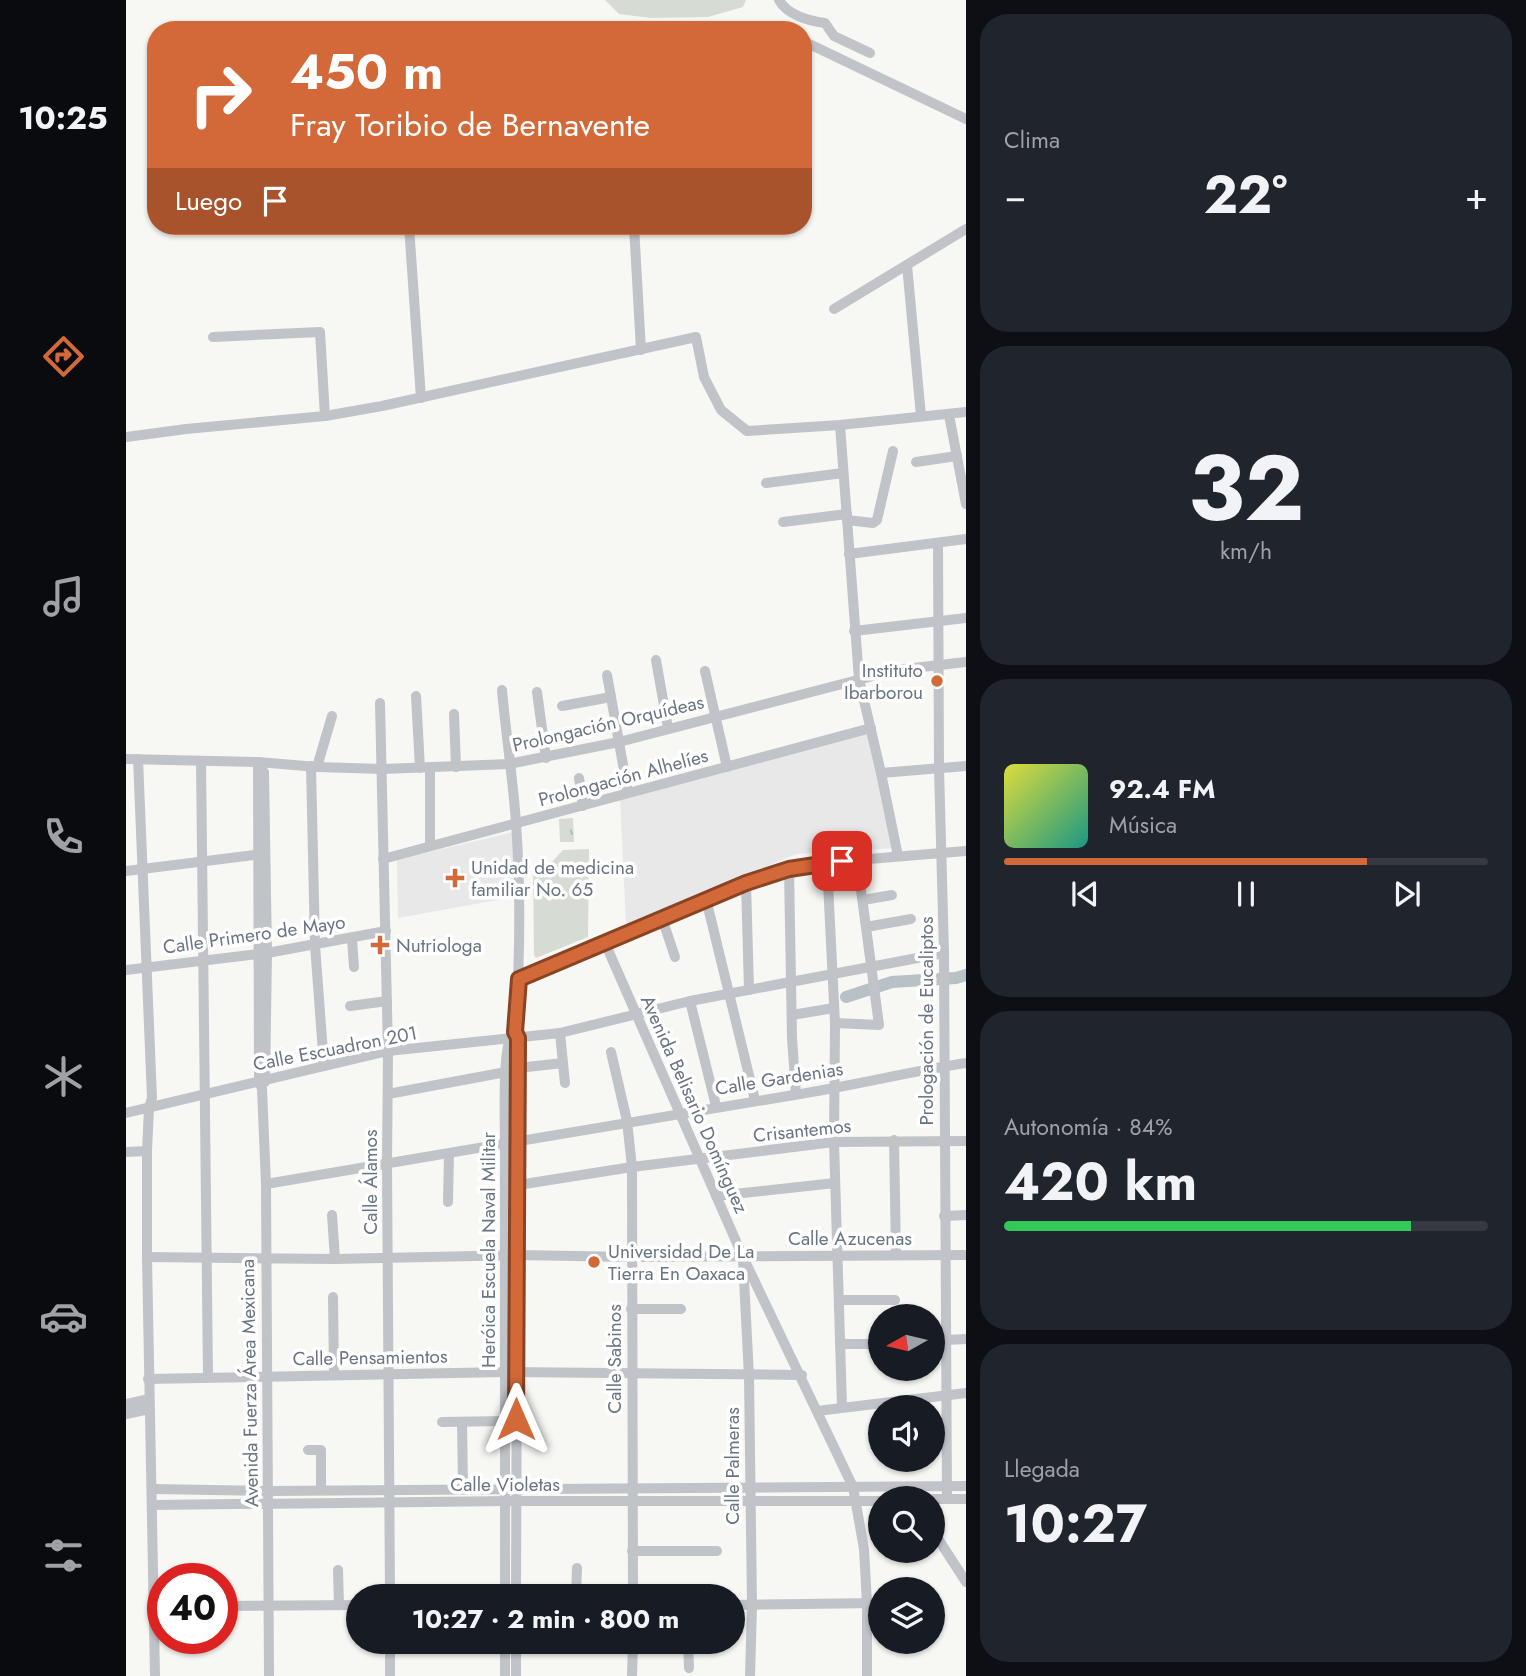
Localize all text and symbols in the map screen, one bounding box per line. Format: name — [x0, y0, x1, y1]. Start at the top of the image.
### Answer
text: 450 m — [290, 37, 443, 107]
icon: right — [175, 49, 266, 140]
text: 10:25 — [18, 95, 108, 141]
text: Fray Toribio de Bernavente — [290, 102, 650, 148]
text: Clima — [1004, 123, 1060, 157]
text: 22° — [1204, 157, 1287, 233]
text: − — [1004, 168, 1026, 223]
text: + — [1465, 168, 1488, 223]
text: Luego — [175, 182, 242, 220]
icon: arrive — [256, 182, 294, 220]
icon: directions — [39, 332, 88, 381]
text: 32 — [1188, 423, 1304, 554]
text: km/h — [1220, 534, 1272, 568]
icon: music — [39, 572, 88, 621]
place label: Instituto Ibarborou — [844, 657, 923, 706]
marker: Instituto Ibarborou — [929, 673, 945, 689]
street label: Prolongación Orquídeas — [510, 688, 707, 759]
street label: Prolongación Alhelíes — [535, 742, 711, 813]
text: 92.4 FM — [1109, 770, 1215, 808]
text: Música — [1109, 808, 1177, 842]
icon: phone — [39, 812, 88, 861]
pin — [812, 831, 872, 891]
icon: arrive — [823, 842, 861, 880]
place label: Unidad de medicina familiar No. 65 — [471, 854, 634, 903]
marker: Unidad de medicina familiar No. 65 — [445, 868, 465, 888]
icon: previous — [1066, 875, 1104, 913]
icon: pause — [1227, 875, 1265, 913]
icon: next — [1388, 875, 1426, 913]
street label: Calle Primero de Mayo — [161, 908, 347, 961]
street label: Prologación de Eucaliptos — [913, 916, 940, 1126]
place label: Nutriologa — [396, 932, 482, 959]
marker: Nutriologa — [370, 935, 390, 955]
street label: Avenida Belisario Domínguez — [634, 991, 755, 1218]
street label: Calle Escuadron 201 — [251, 1019, 419, 1078]
icon: climate — [39, 1052, 88, 1101]
street label: Calle Gardenias — [713, 1055, 845, 1102]
text: Autonomía · 84% — [1004, 1110, 1172, 1144]
street label: Crisantemos — [752, 1112, 853, 1149]
street label: Calle Álamos — [357, 1129, 384, 1235]
street label: Heróica Escuela Naval Militar — [475, 1131, 502, 1368]
text: 420 km — [1004, 1144, 1197, 1220]
street label: Calle Azucenas — [788, 1225, 912, 1252]
place label: Universidad De La Tierra En Oaxaca — [608, 1238, 754, 1287]
marker: Universidad De La Tierra En Oaxaca — [586, 1254, 602, 1270]
street label: Avenida Fuerza Área Mexicana — [234, 1259, 265, 1507]
icon: car — [39, 1292, 88, 1341]
street label: Calle Sabinos — [601, 1304, 628, 1414]
north arrow — [868, 1304, 945, 1381]
map controls — [868, 1304, 945, 1654]
street label: Calle Pensamientos — [292, 1343, 448, 1372]
position arrow — [479, 1382, 553, 1456]
button: sound — [868, 1395, 945, 1472]
street label: Calle Palmeras — [719, 1407, 746, 1525]
text: Llegada — [1004, 1452, 1080, 1486]
street label: Calle Violetas — [450, 1471, 560, 1498]
button: search — [868, 1486, 945, 1563]
text: 10:27 — [1004, 1486, 1147, 1562]
icon: filters — [39, 1531, 88, 1580]
speed limit sign: 40 — [147, 1563, 238, 1654]
button: layers — [868, 1577, 945, 1654]
text: 10:27 · 2 min · 800 m — [412, 1600, 679, 1638]

